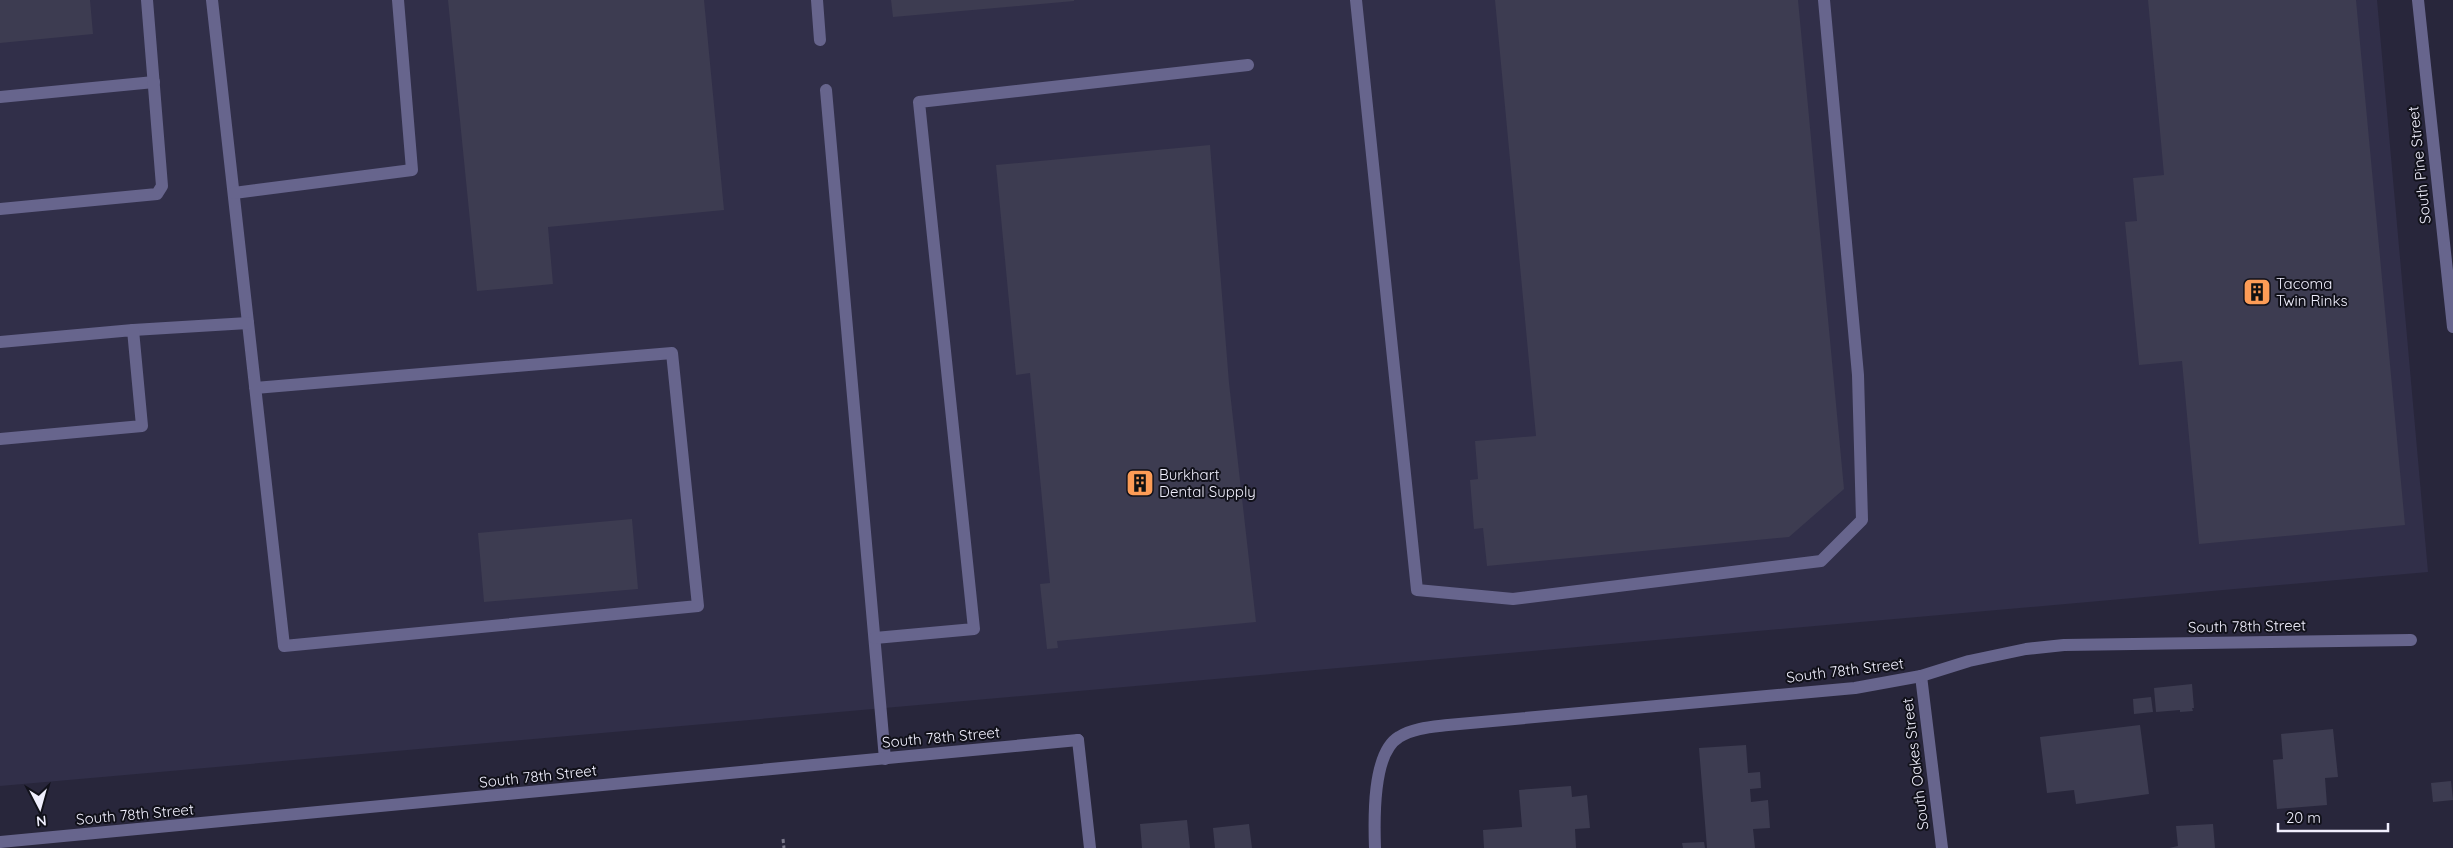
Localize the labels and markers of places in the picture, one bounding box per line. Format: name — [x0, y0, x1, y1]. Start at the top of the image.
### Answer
place label: Tacoma Twin Rinks — [2276, 274, 2347, 310]
building icon: Tacoma Twin Rinks — [2242, 277, 2272, 307]
place label: Burkhart Dental Supply — [1159, 465, 1256, 501]
building icon: Burkhart Dental Supply — [1125, 468, 1155, 498]

